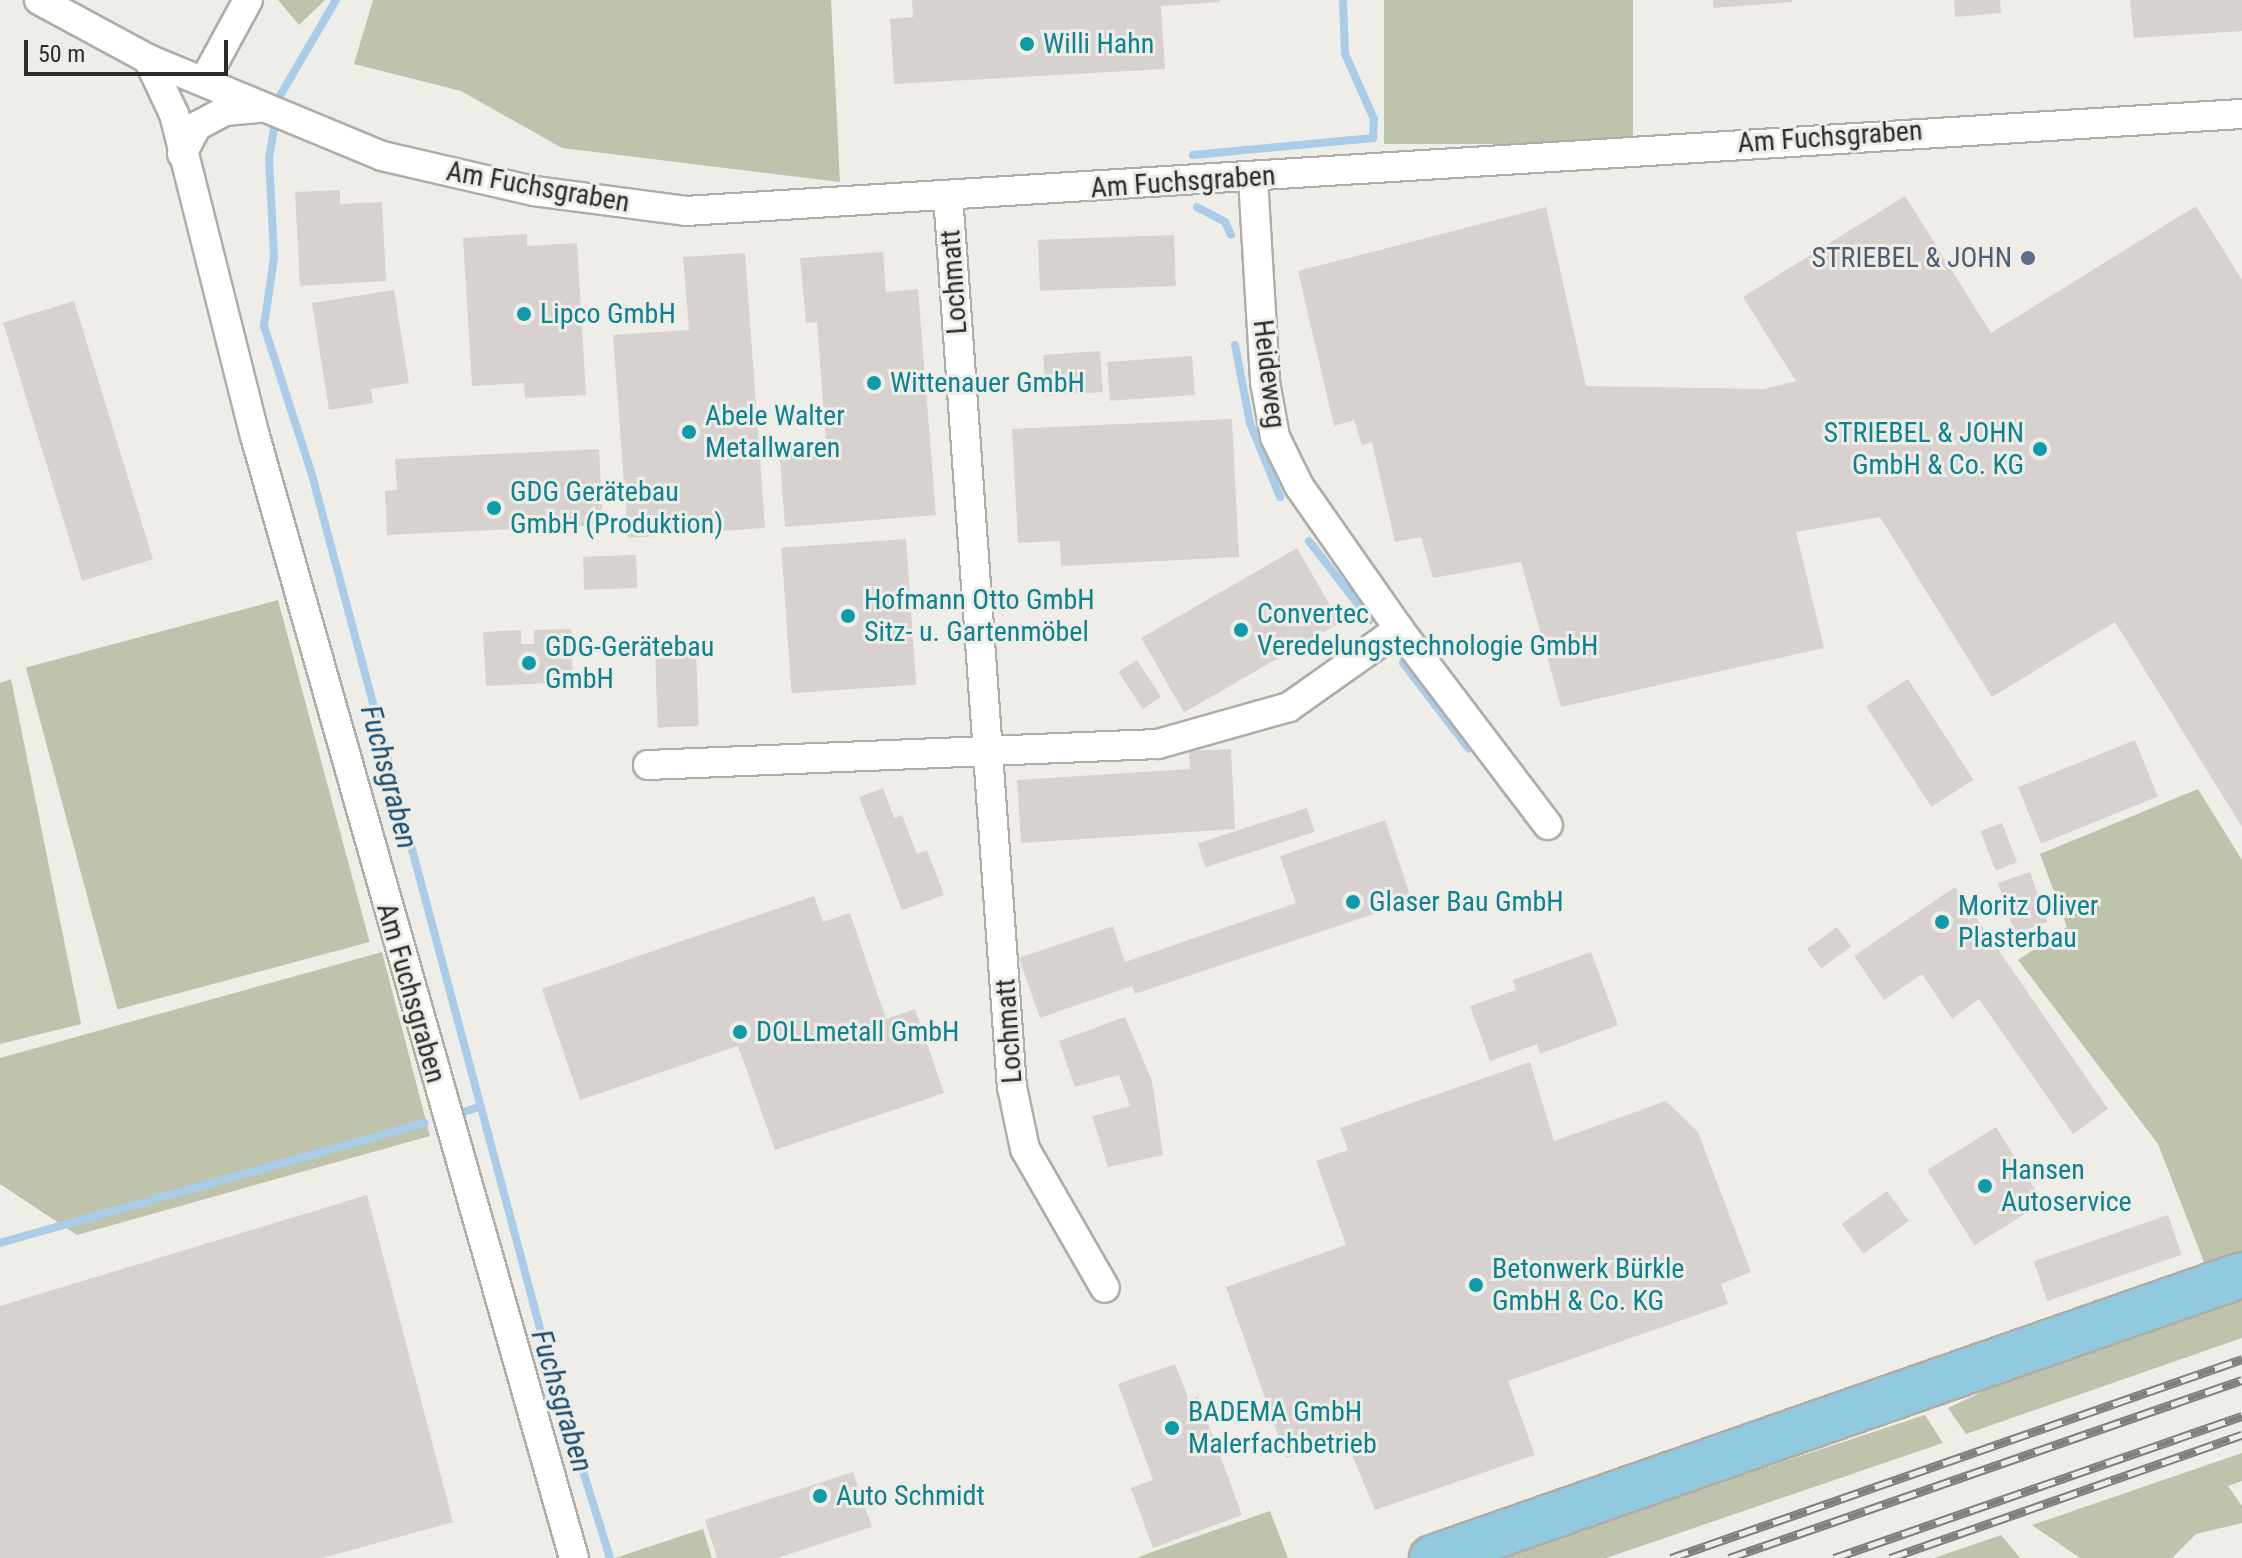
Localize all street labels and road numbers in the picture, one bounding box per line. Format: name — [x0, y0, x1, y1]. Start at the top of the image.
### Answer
street label: Am Fuchsgraben — [1736, 114, 1924, 160]
street label: Am Fuchsgraben — [444, 154, 632, 220]
street label: Am Fuchsgraben — [1089, 159, 1277, 205]
street label: Lochmatt — [934, 229, 974, 335]
street label: Heideweg — [1246, 318, 1292, 430]
street label: Am Fuchsgraben — [369, 899, 453, 1087]
street label: Lochmatt — [989, 978, 1029, 1084]

